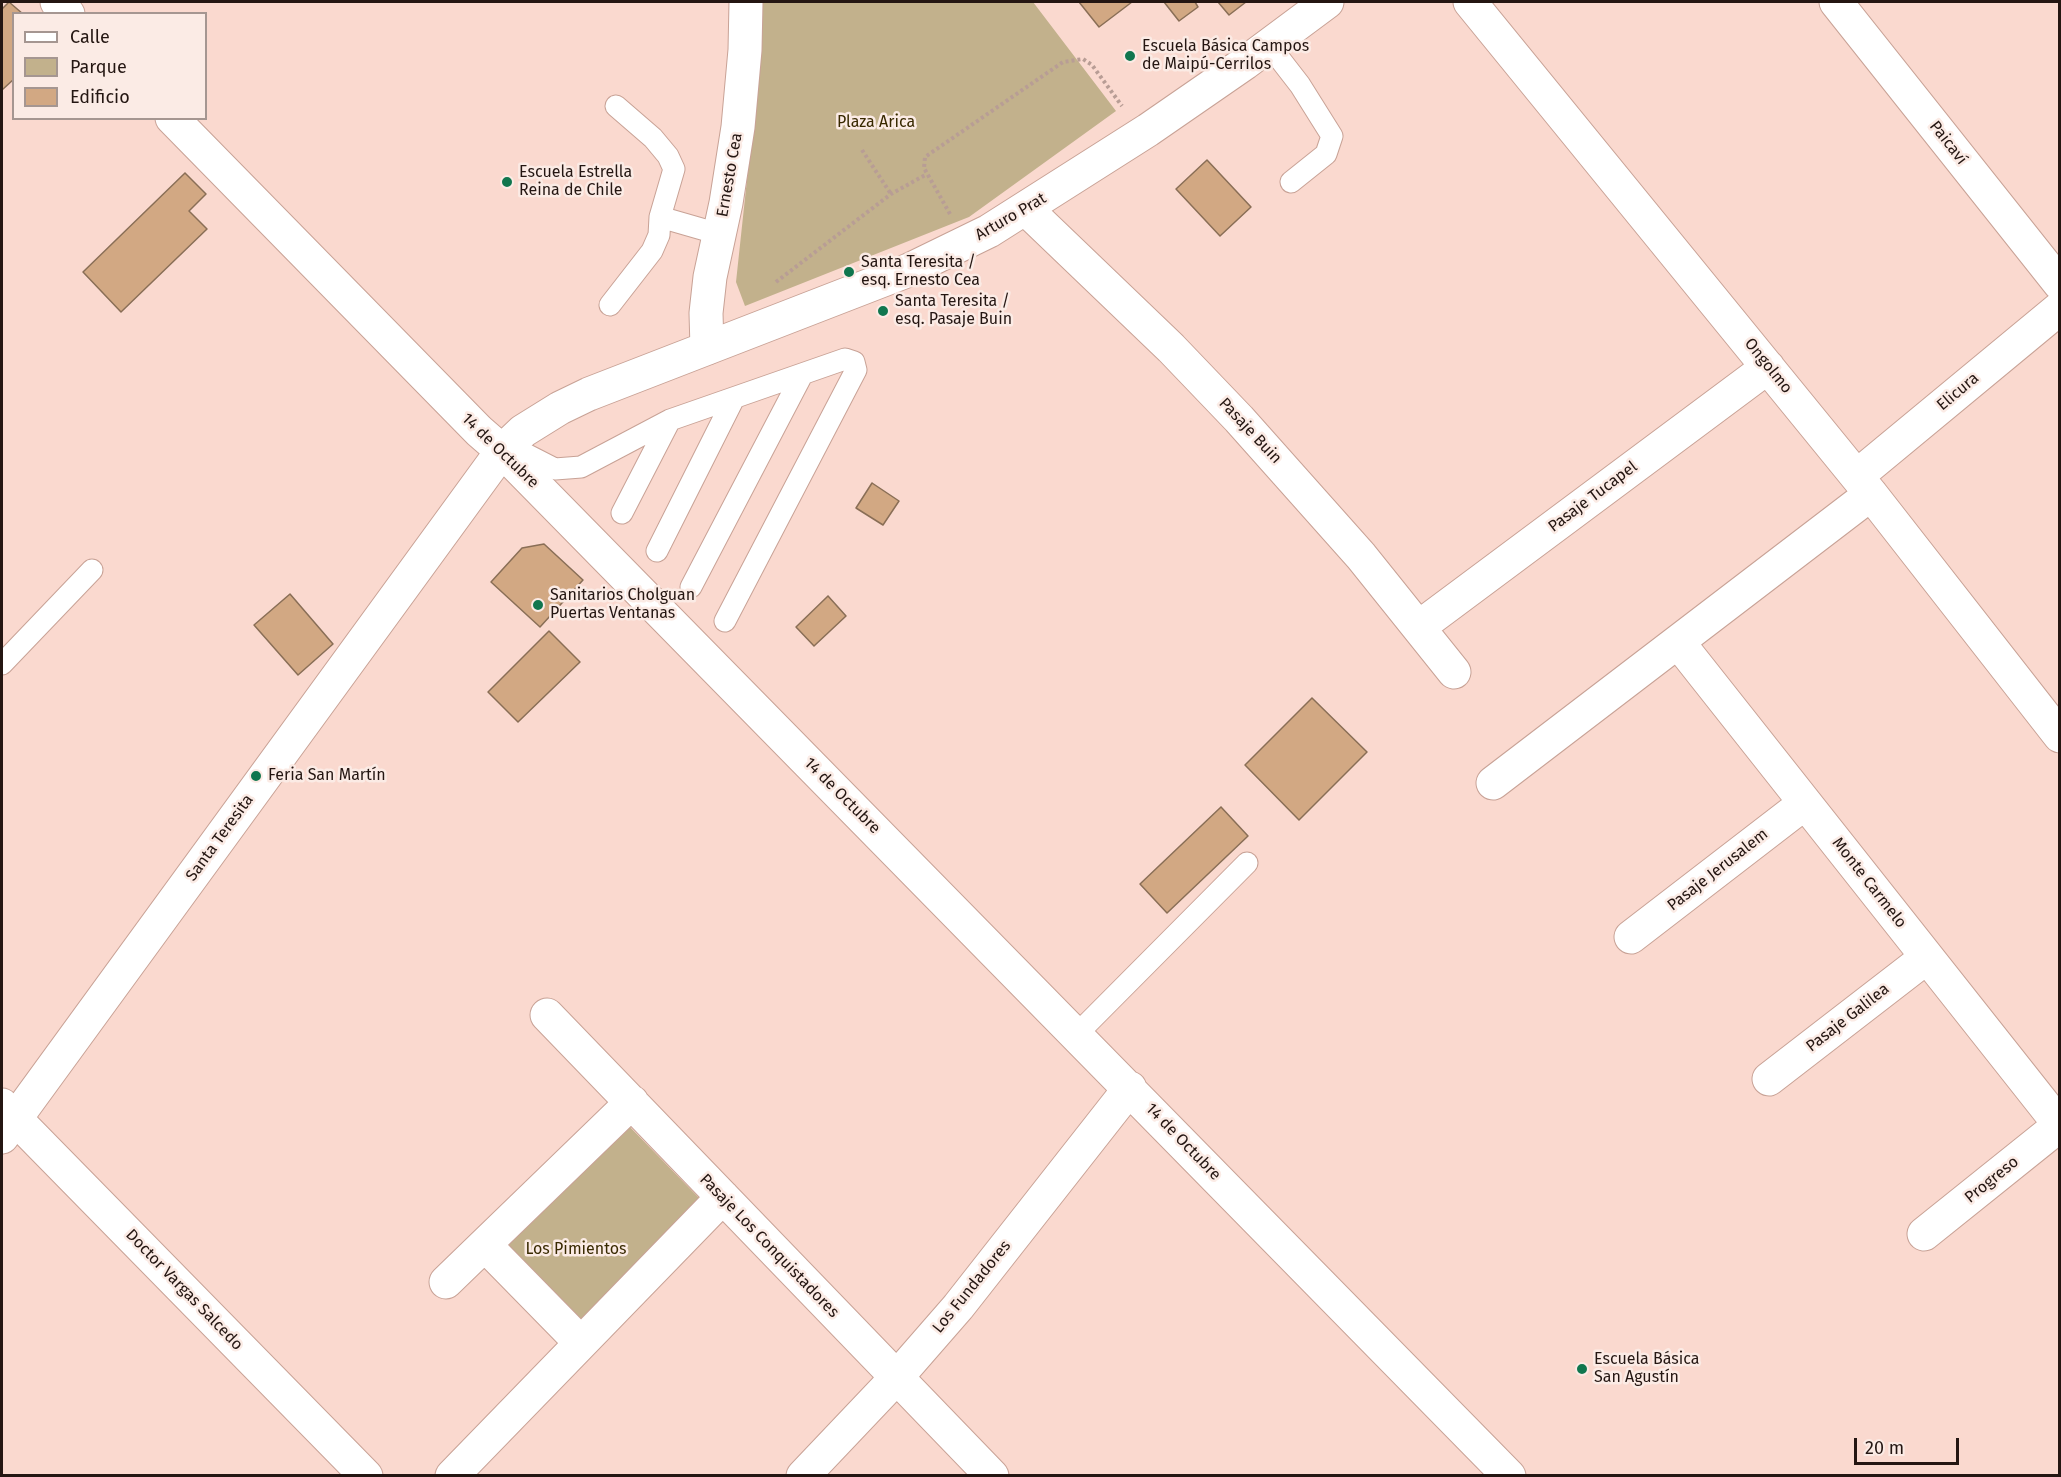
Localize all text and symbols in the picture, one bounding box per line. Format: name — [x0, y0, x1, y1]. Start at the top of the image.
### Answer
legend — [12, 12, 207, 120]
text: Calle — [70, 26, 110, 48]
place label: Escuela Básica Campos de Maipú-Cerrilos — [1142, 37, 1309, 75]
marker: Escuela Básica Campos de Maipú-Cerrilos — [1123, 49, 1137, 63]
text: Parque — [70, 56, 127, 78]
text: Edificio — [70, 86, 130, 108]
park label: Plaza Arica — [837, 113, 915, 133]
street label: Paicaví — [1925, 117, 1971, 169]
street label: Ernesto Cea — [713, 131, 747, 219]
place label: Escuela Estrella Reina de Chile — [519, 163, 632, 201]
marker: Escuela Estrella Reina de Chile — [500, 175, 514, 189]
street label: Arturo Prat — [972, 189, 1050, 245]
place label: Santa Teresita / esq. Ernesto Cea — [861, 253, 980, 291]
marker: Santa Teresita / esq. Ernesto Cea — [842, 265, 856, 279]
place label: Santa Teresita / esq. Pasaje Buin — [895, 292, 1012, 330]
marker: Santa Teresita / esq. Pasaje Buin — [876, 304, 890, 318]
street label: Ongolmo — [1740, 334, 1796, 398]
street label: Elicura — [1933, 369, 1983, 415]
street label: Pasaje Buin — [1215, 394, 1285, 468]
street label: 14 de Octubre — [457, 409, 543, 493]
street label: Pasaje Tucapel — [1545, 457, 1641, 537]
place label: Sanitarios Cholguan Puertas Ventanas — [550, 586, 695, 624]
marker: Sanitarios Cholguan Puertas Ventanas — [531, 598, 545, 612]
street label: 14 de Octubre — [800, 754, 884, 838]
place label: Feria San Martín — [268, 766, 386, 786]
marker: Feria San Martín — [249, 769, 263, 783]
street label: Santa Teresita — [182, 791, 258, 885]
street label: Pasaje Jerusalem — [1664, 825, 1772, 915]
street label: Monte Carmelo — [1828, 834, 1910, 932]
street label: Pasaje Galilea — [1803, 980, 1893, 1056]
street label: 14 de Octubre — [1141, 1099, 1225, 1185]
street label: Progreso — [1961, 1153, 2023, 1207]
street label: Pasaje Los Conquistadores — [695, 1170, 843, 1322]
street label: Doctor Vargas Salcedo — [121, 1226, 247, 1354]
street label: Los Fundadores — [929, 1237, 1015, 1337]
park label: Los Pimientos — [525, 1240, 627, 1260]
place label: Escuela Básica San Agustín — [1594, 1350, 1699, 1388]
marker: Escuela Básica San Agustín — [1575, 1362, 1589, 1376]
scale bar — [1857, 1426, 1962, 1464]
text: 20 m — [1865, 1437, 1904, 1459]

